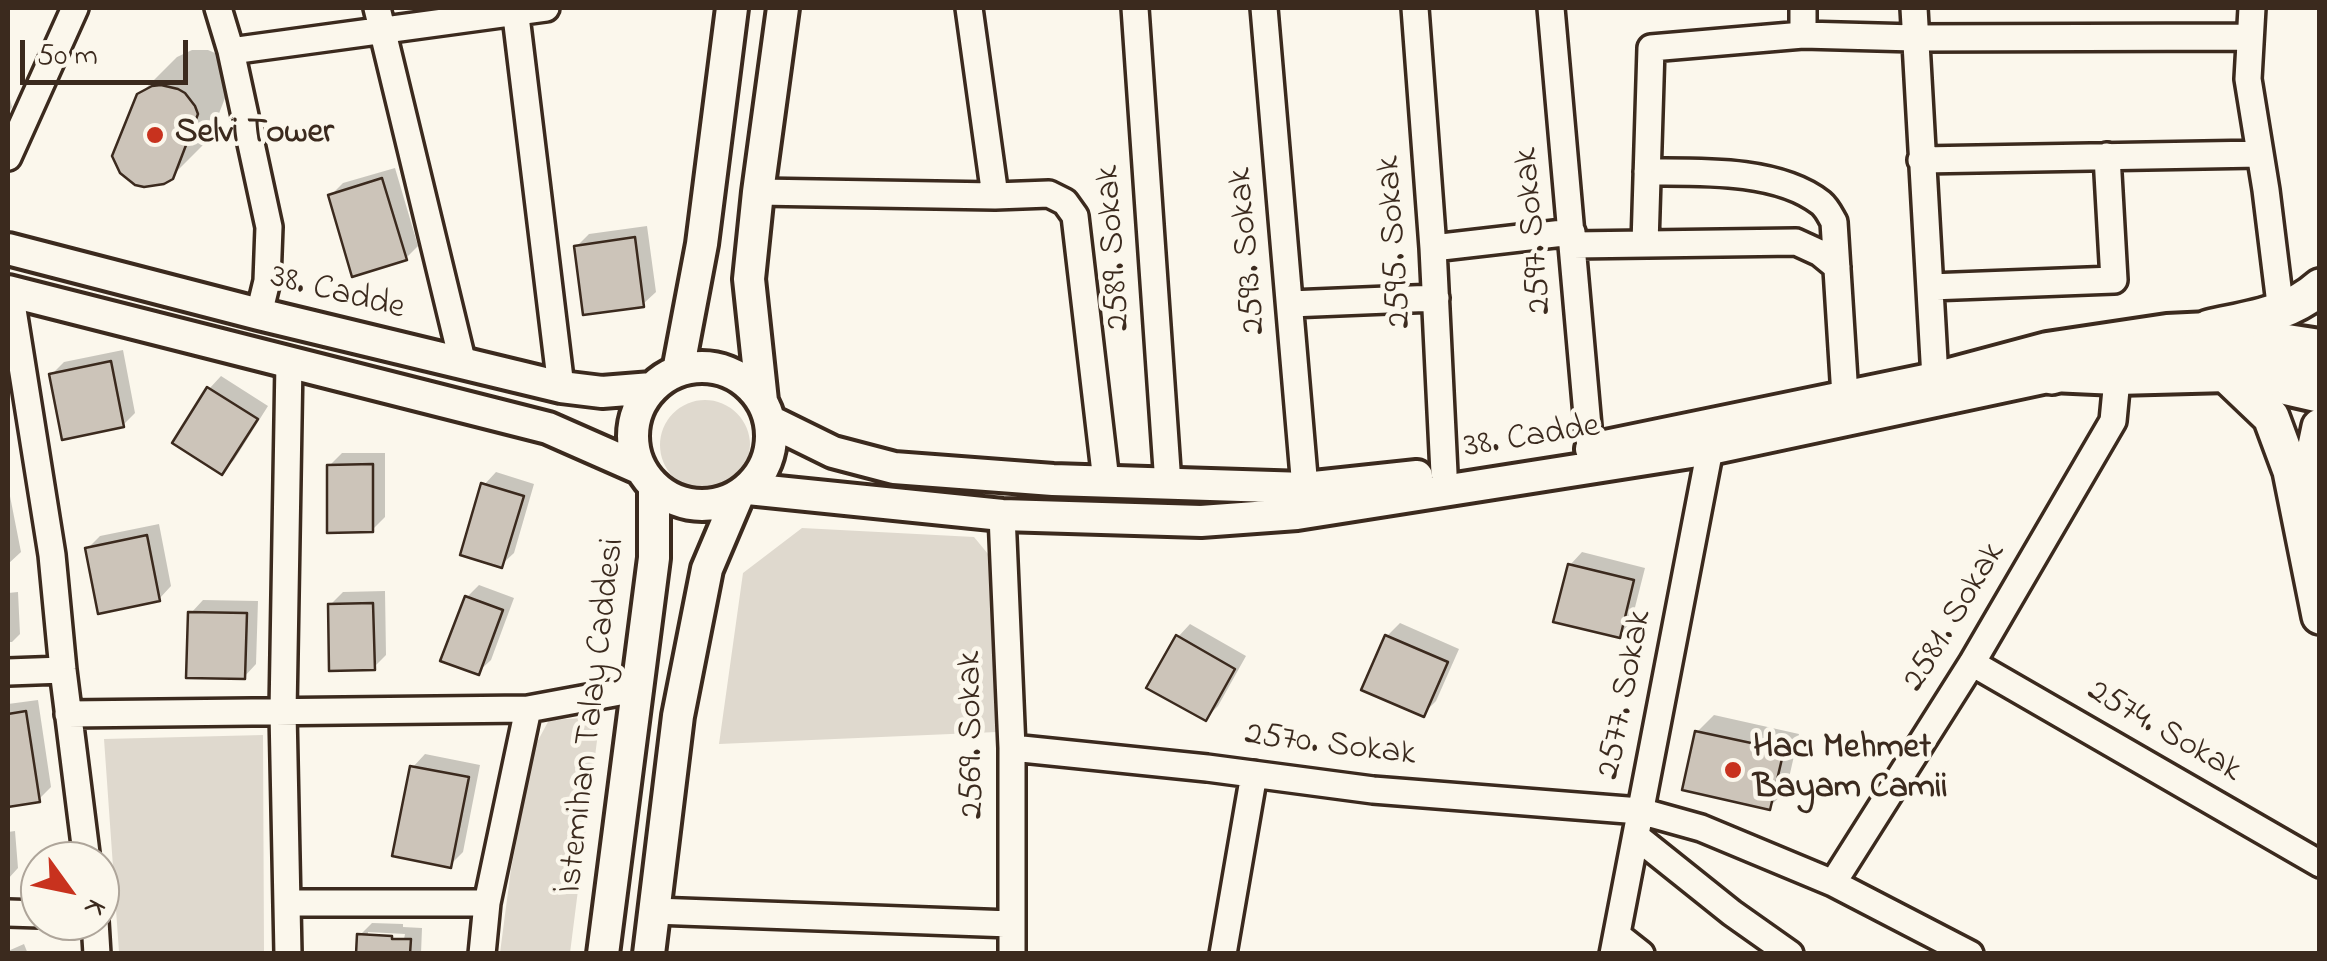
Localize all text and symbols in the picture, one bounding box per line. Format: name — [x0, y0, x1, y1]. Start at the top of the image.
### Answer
scale bar — [25, 20, 192, 82]
text: 50 m — [37, 35, 98, 79]
place label: Selvi Tower — [175, 114, 334, 156]
marker: Selvi Tower — [144, 124, 166, 146]
street label: 2597. Sokak — [1508, 146, 1564, 316]
street label: 2595. Sokak — [1370, 154, 1424, 330]
street label: 2589. Sokak — [1089, 164, 1143, 332]
street label: 2593. Sokak — [1222, 166, 1278, 336]
street label: 38. Cadde — [266, 258, 408, 332]
street label: 38. Cadde — [1461, 408, 1603, 470]
street label: İstemihan Talay Caddesi — [551, 536, 637, 896]
street label: 2581. Sokak — [1895, 536, 2017, 700]
street label: 2577. Sokak — [1590, 607, 1664, 783]
street label: 2569. Sokak — [952, 650, 996, 820]
street label: 2574. Sokak — [2078, 672, 2248, 794]
street label: 2570. Sokak — [1242, 716, 1418, 778]
place label: Hacı Mehmet Bayam Camii — [1753, 729, 1948, 811]
marker: Hacı Mehmet Bayam Camii — [1722, 759, 1744, 781]
north arrow — [20, 841, 120, 941]
text: K — [73, 890, 115, 923]

